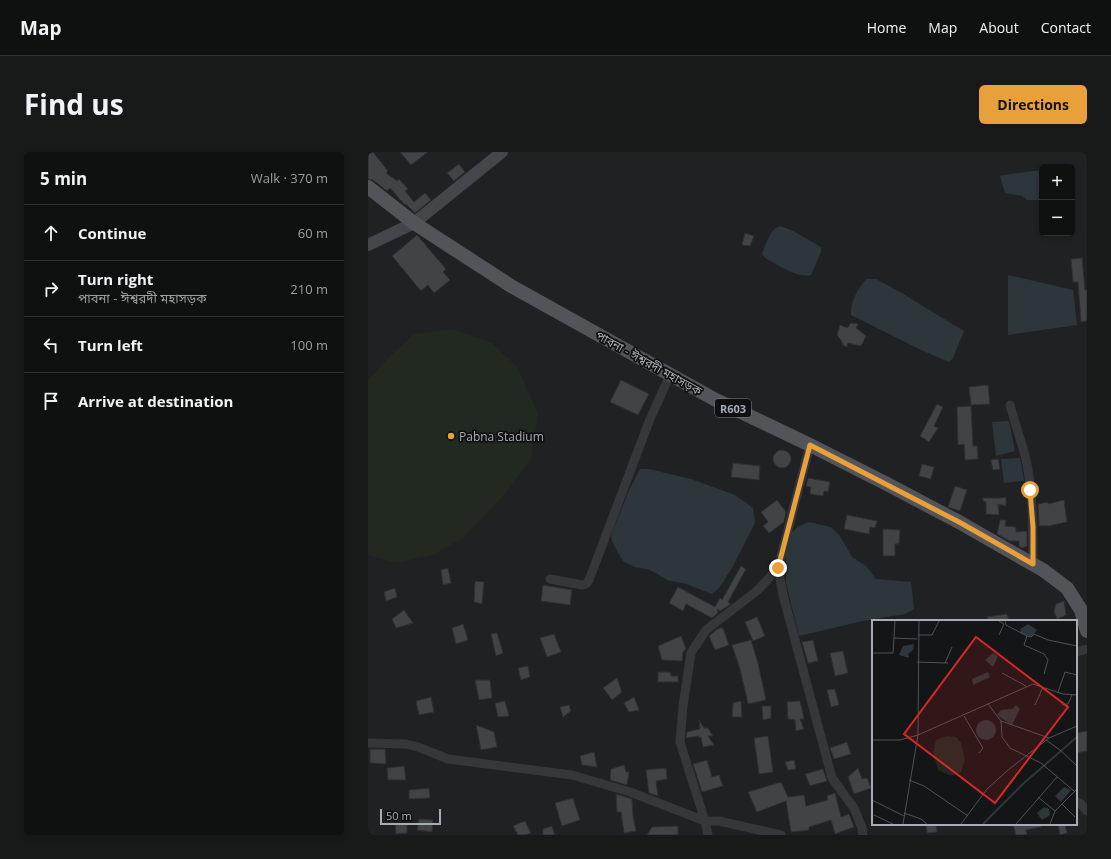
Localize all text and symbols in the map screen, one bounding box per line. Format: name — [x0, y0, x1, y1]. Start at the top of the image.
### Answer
text: Map — [20, 15, 61, 41]
text: Home — [867, 18, 906, 37]
text: Map — [928, 18, 957, 37]
text: About — [979, 18, 1019, 37]
text: Contact — [1041, 18, 1091, 37]
text: Find us — [24, 85, 124, 123]
button: Directions — [979, 85, 1087, 124]
map controls — [1039, 164, 1075, 236]
button: + — [1039, 164, 1075, 200]
text: 5 min — [40, 167, 87, 190]
text: Walk · 370 m — [251, 169, 328, 187]
button: − — [1039, 200, 1075, 236]
icon: ahead — [40, 222, 62, 244]
text: Continue — [78, 223, 146, 243]
text: 60 m — [298, 224, 328, 242]
text: Turn right — [78, 269, 153, 289]
icon: right — [40, 278, 62, 300]
text: 210 m — [290, 280, 328, 298]
text: পাবনা - ঈশ্বরদী মহাসড়ক — [78, 289, 207, 307]
street label: পাবনা - ঈশ্বরদী মহাসড়ক — [593, 327, 705, 399]
icon: left — [40, 334, 62, 356]
text: Turn left — [78, 335, 143, 355]
text: 100 m — [290, 336, 328, 354]
icon: arrive — [40, 390, 62, 412]
text: Arrive at destination — [78, 391, 233, 411]
road number: R603 — [715, 399, 751, 417]
place label: Pabna Stadium — [459, 428, 544, 445]
marker: Pabna Stadium — [446, 431, 456, 441]
route start — [1021, 481, 1039, 499]
route end — [769, 559, 787, 577]
inset map — [872, 620, 1077, 825]
scale bar — [380, 807, 441, 826]
text: 50 m — [386, 808, 412, 823]

